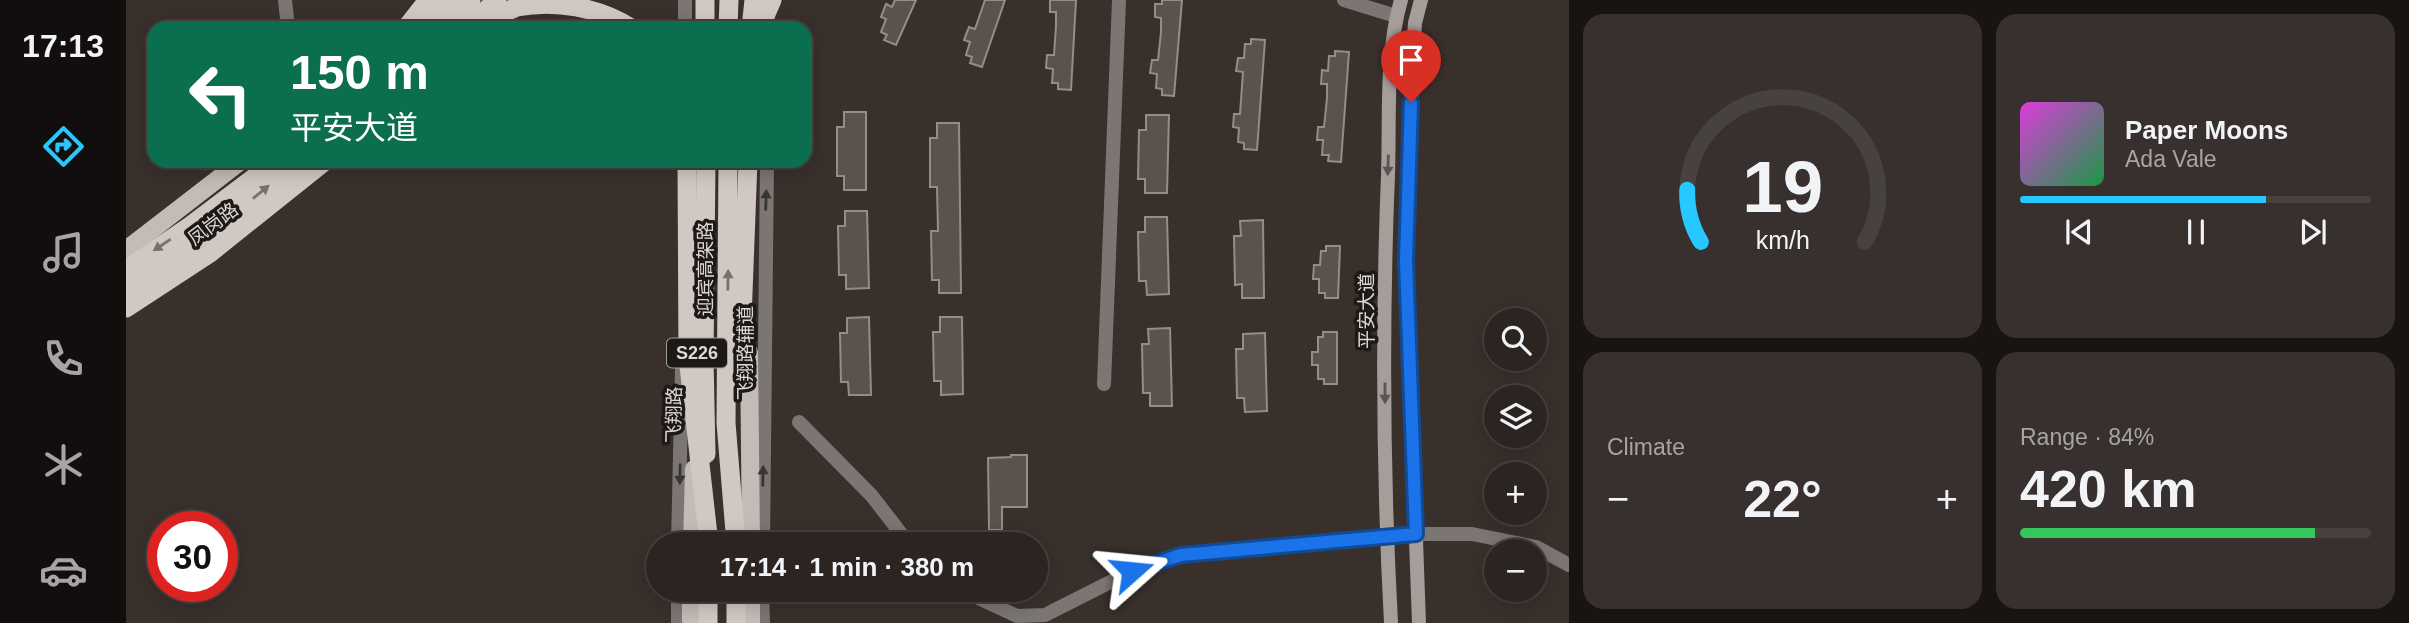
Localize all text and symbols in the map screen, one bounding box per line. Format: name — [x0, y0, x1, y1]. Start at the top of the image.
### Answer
text: 17:13 — [22, 28, 104, 64]
pin — [1381, 30, 1441, 102]
icon: arrive — [1392, 41, 1430, 79]
text: 150 m — [290, 45, 429, 99]
icon: left — [175, 49, 266, 140]
text: 平安大道 — [290, 110, 418, 146]
text: Paper Moons — [2125, 115, 2288, 145]
icon: directions — [39, 122, 88, 171]
text: Ada Vale — [2125, 146, 2217, 172]
text: 19 — [1742, 147, 1823, 228]
one-way arrow — [1382, 155, 1394, 177]
one-way arrow — [251, 185, 269, 200]
one-way arrow — [760, 188, 771, 210]
street label: 凤岗路 — [184, 198, 242, 250]
icon: previous — [2060, 213, 2098, 251]
icon: pause — [2177, 213, 2215, 251]
icon: next — [2294, 213, 2332, 251]
street label: 迎宾高架路 — [695, 221, 716, 317]
text: km/h — [1755, 226, 1810, 254]
icon: music — [39, 228, 88, 277]
one-way arrow — [153, 238, 171, 252]
one-way arrow — [722, 269, 734, 291]
street label: 平安大道 — [1356, 273, 1377, 349]
street label: 飞翔路辅道 — [735, 305, 756, 401]
map controls — [1484, 308, 1547, 602]
button: search — [1484, 308, 1547, 371]
icon: phone — [39, 334, 88, 383]
road number: S226 — [667, 338, 727, 368]
one-way arrow — [1379, 382, 1391, 404]
button: layers — [1484, 385, 1547, 448]
street label: 飞翔路 — [663, 386, 685, 444]
text: Range · 84% — [2020, 424, 2154, 450]
text: Climate — [1607, 434, 1685, 460]
icon: climate — [39, 440, 88, 489]
text: 420 km — [2020, 460, 2196, 518]
button: + — [1484, 462, 1547, 525]
one-way arrow — [674, 463, 685, 485]
one-way arrow — [757, 465, 769, 487]
text: 22° — [1743, 470, 1822, 528]
text: − — [1607, 478, 1629, 520]
text: + — [1936, 478, 1958, 520]
speed limit sign: 30 — [147, 511, 238, 602]
position arrow — [1095, 534, 1169, 608]
button: − — [1484, 539, 1547, 602]
icon: car — [39, 546, 88, 595]
text: 17:14 · 1 min · 380 m — [720, 552, 974, 582]

